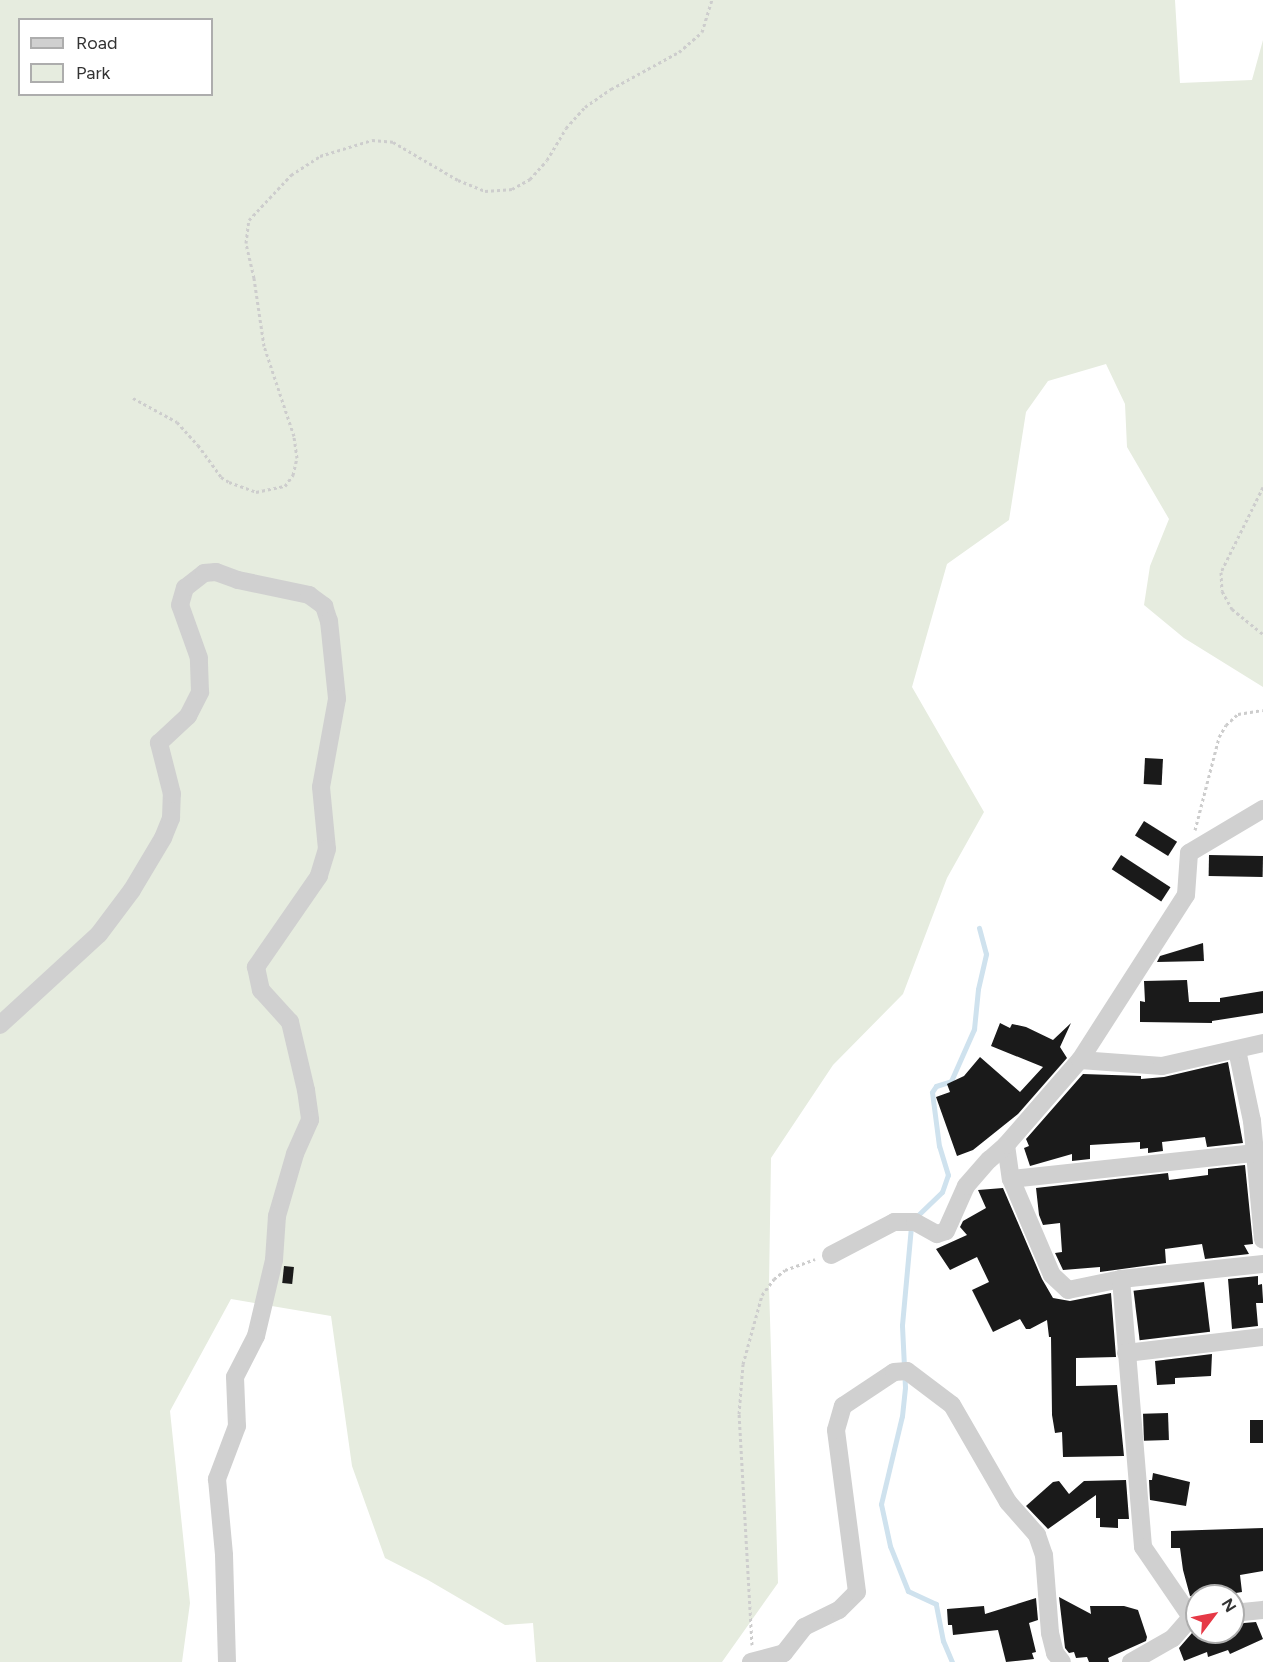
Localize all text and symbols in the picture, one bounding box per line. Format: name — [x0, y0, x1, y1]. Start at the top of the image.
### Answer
legend — [18, 18, 213, 96]
text: Road — [76, 32, 117, 54]
text: Park — [76, 62, 110, 84]
north arrow — [1185, 1584, 1245, 1644]
text: N — [1218, 1595, 1240, 1616]

